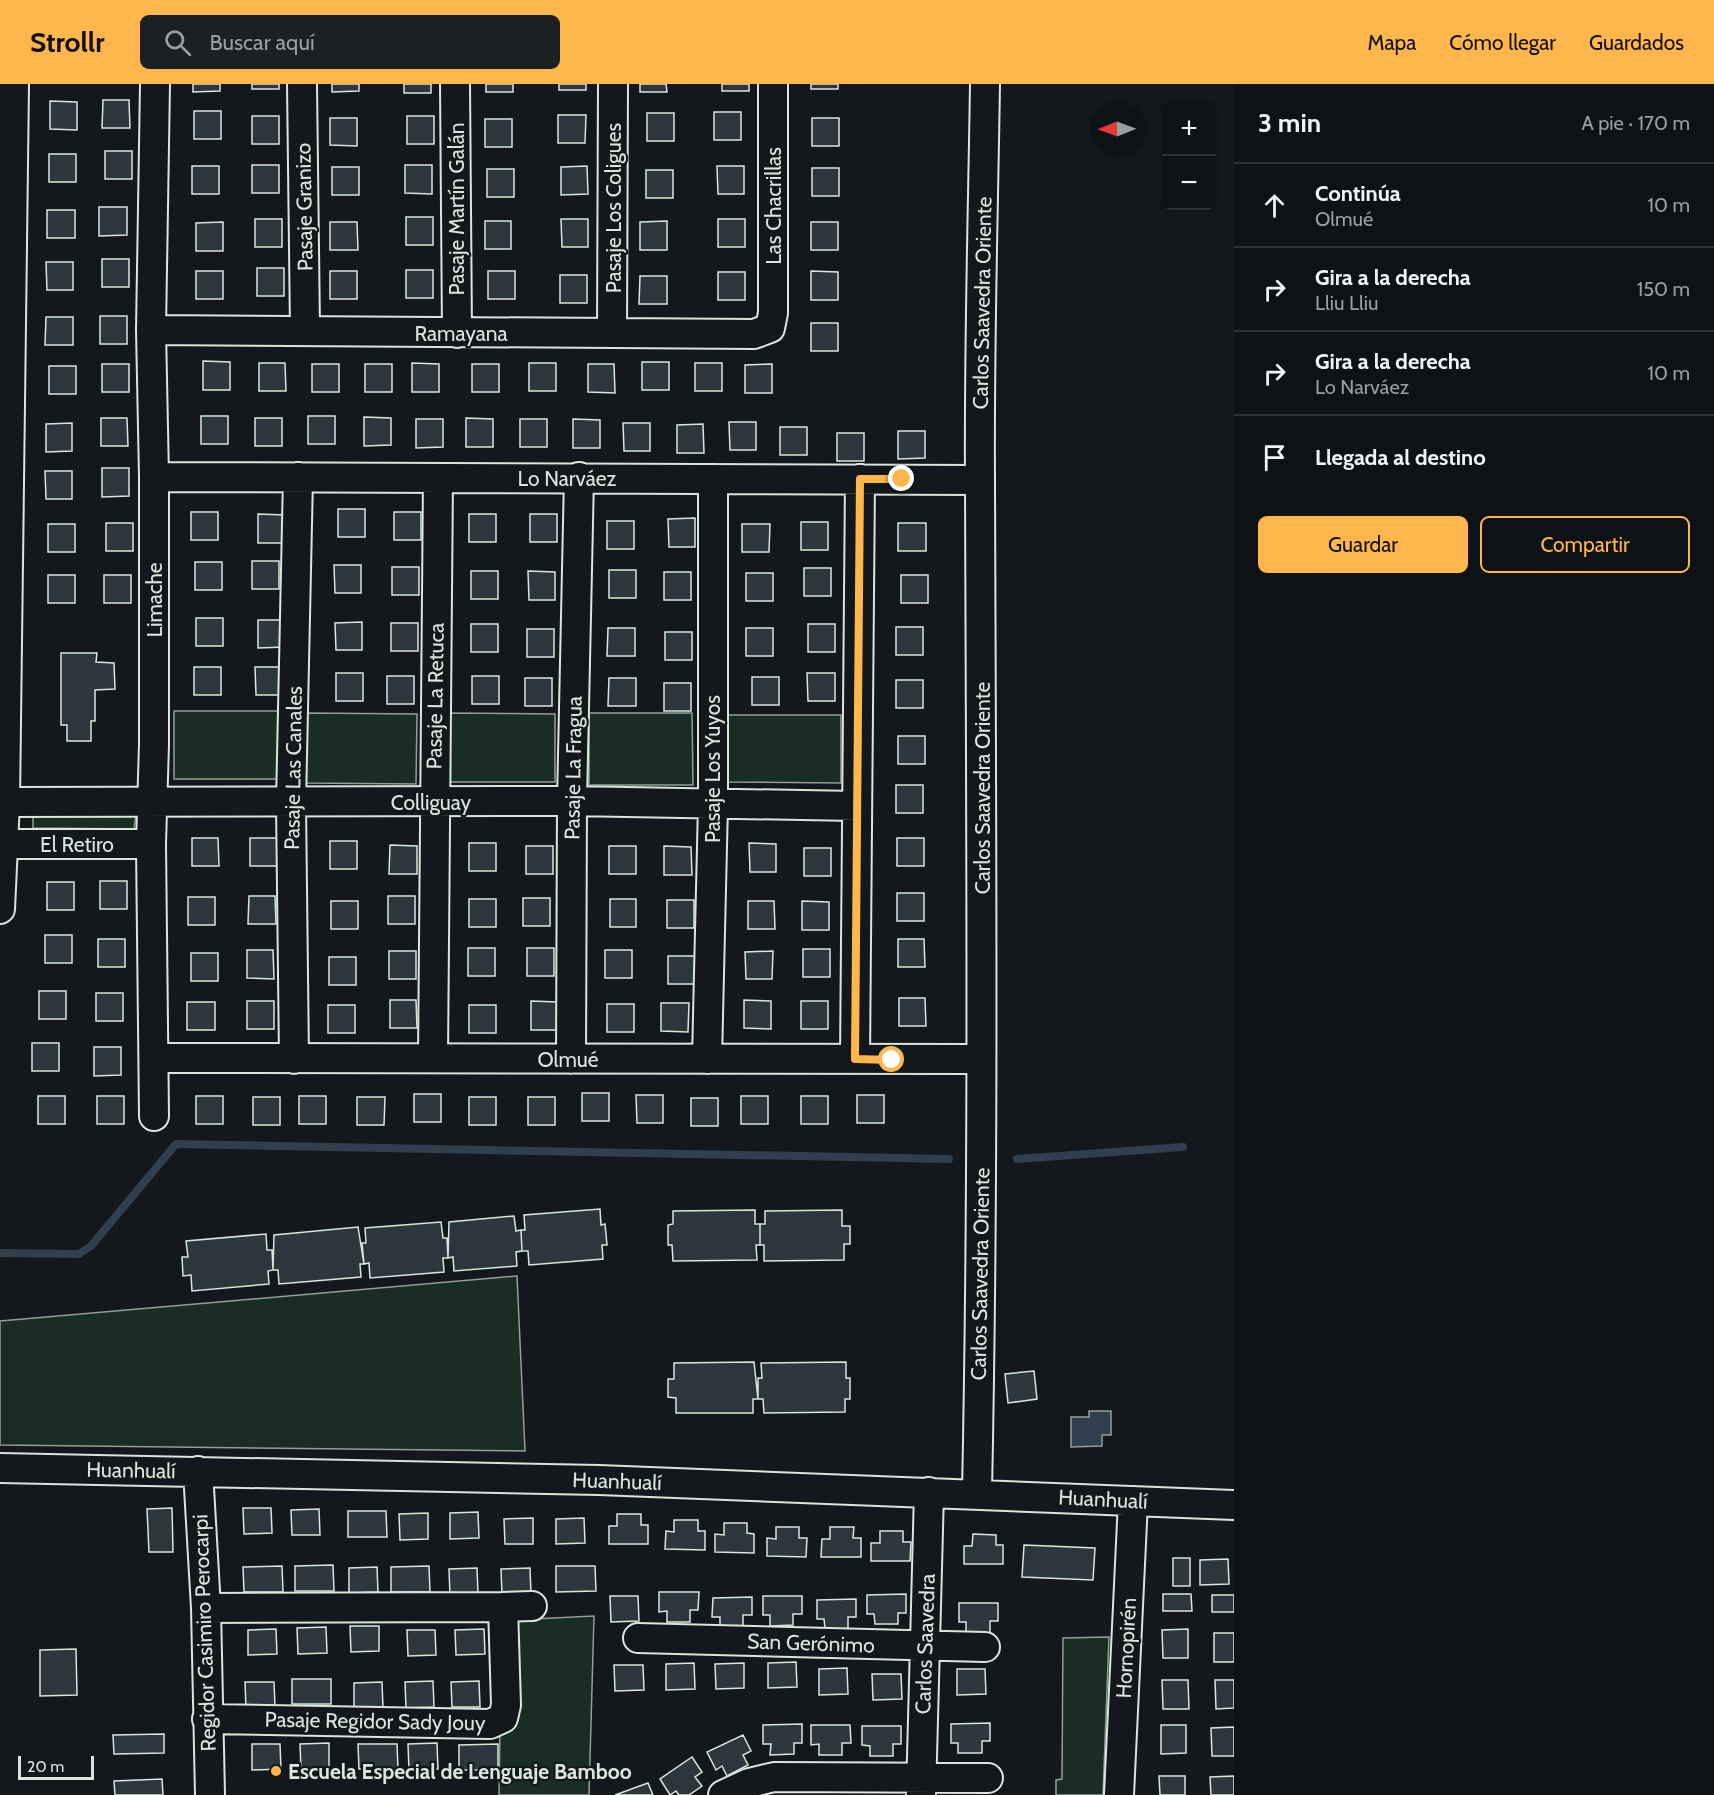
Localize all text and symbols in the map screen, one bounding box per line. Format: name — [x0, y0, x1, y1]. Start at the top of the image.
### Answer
search box — [140, 15, 560, 69]
text: Strollr — [30, 25, 104, 59]
icon: search — [161, 26, 194, 59]
text: Buscar aquí — [209, 29, 315, 56]
text: Mapa — [1368, 30, 1416, 55]
text: Cómo llegar — [1449, 30, 1556, 55]
text: Guardados — [1589, 30, 1684, 55]
north arrow — [1090, 102, 1144, 156]
map controls — [1162, 102, 1216, 210]
button: + — [1162, 102, 1216, 156]
text: 3 min — [1258, 107, 1321, 139]
text: A pie · 170 m — [1581, 111, 1690, 135]
street label: Pasaje Martín Galán — [444, 122, 470, 296]
street label: Pasaje Los Coligues — [601, 123, 627, 293]
street label: Pasaje Granizo — [290, 143, 319, 271]
street label: Las Chacrillas — [761, 147, 786, 265]
button: − — [1162, 156, 1216, 210]
text: Continúa — [1315, 180, 1401, 207]
icon: ahead — [1258, 189, 1291, 222]
text: 10 m — [1647, 193, 1690, 217]
street label: Carlos Saavedra Oriente — [968, 196, 996, 409]
text: Olmué — [1315, 207, 1373, 231]
text: Gira a la derecha — [1315, 264, 1471, 291]
icon: right — [1258, 273, 1291, 306]
text: 150 m — [1637, 277, 1690, 301]
text: Lliu Lliu — [1315, 291, 1378, 315]
street label: Ramayana — [414, 321, 508, 346]
text: Gira a la derecha — [1315, 348, 1471, 375]
icon: right — [1258, 357, 1291, 390]
text: 10 m — [1647, 361, 1690, 385]
text: Lo Narváez — [1315, 375, 1409, 399]
icon: arrive — [1258, 441, 1291, 474]
text: Llegada al destino — [1315, 444, 1486, 471]
route end — [888, 465, 914, 491]
street label: Lo Narváez — [518, 466, 617, 491]
button: Guardar — [1258, 516, 1468, 573]
button: Compartir — [1480, 516, 1690, 573]
street label: Limache — [142, 562, 167, 638]
street label: Pasaje La Retuca — [421, 623, 450, 769]
street label: Carlos Saavedra Oriente — [970, 681, 995, 894]
street label: Pasaje Las Canales — [279, 686, 308, 850]
street label: Pasaje Los Yuyos — [700, 695, 726, 843]
street label: Pasaje La Fragua — [559, 696, 588, 840]
street label: Colliguay — [391, 790, 472, 815]
street label: El Retiro — [40, 832, 114, 857]
route start — [878, 1046, 904, 1072]
street label: Olmué — [537, 1047, 599, 1072]
street label: Carlos Saavedra Oriente — [966, 1167, 994, 1380]
street label: Huanhualí — [86, 1457, 176, 1483]
street label: Huanhualí — [572, 1467, 663, 1495]
street label: Huanhualí — [1058, 1484, 1149, 1514]
street label: Regidor Casimiro Perocarpi — [187, 1514, 221, 1752]
street label: Carlos Saavedra — [910, 1573, 940, 1715]
street label: Hornopirén — [1111, 1597, 1141, 1699]
street label: San Gerónimo — [747, 1628, 875, 1658]
street label: Pasaje Regidor Sady Jouy — [264, 1707, 486, 1736]
scale bar — [18, 1753, 94, 1780]
text: 20 m — [27, 1757, 64, 1776]
place label: Escuela Especial de Lenguaje Bamboo — [288, 1759, 632, 1784]
marker: Escuela Especial de Lenguaje Bamboo — [269, 1764, 283, 1778]

